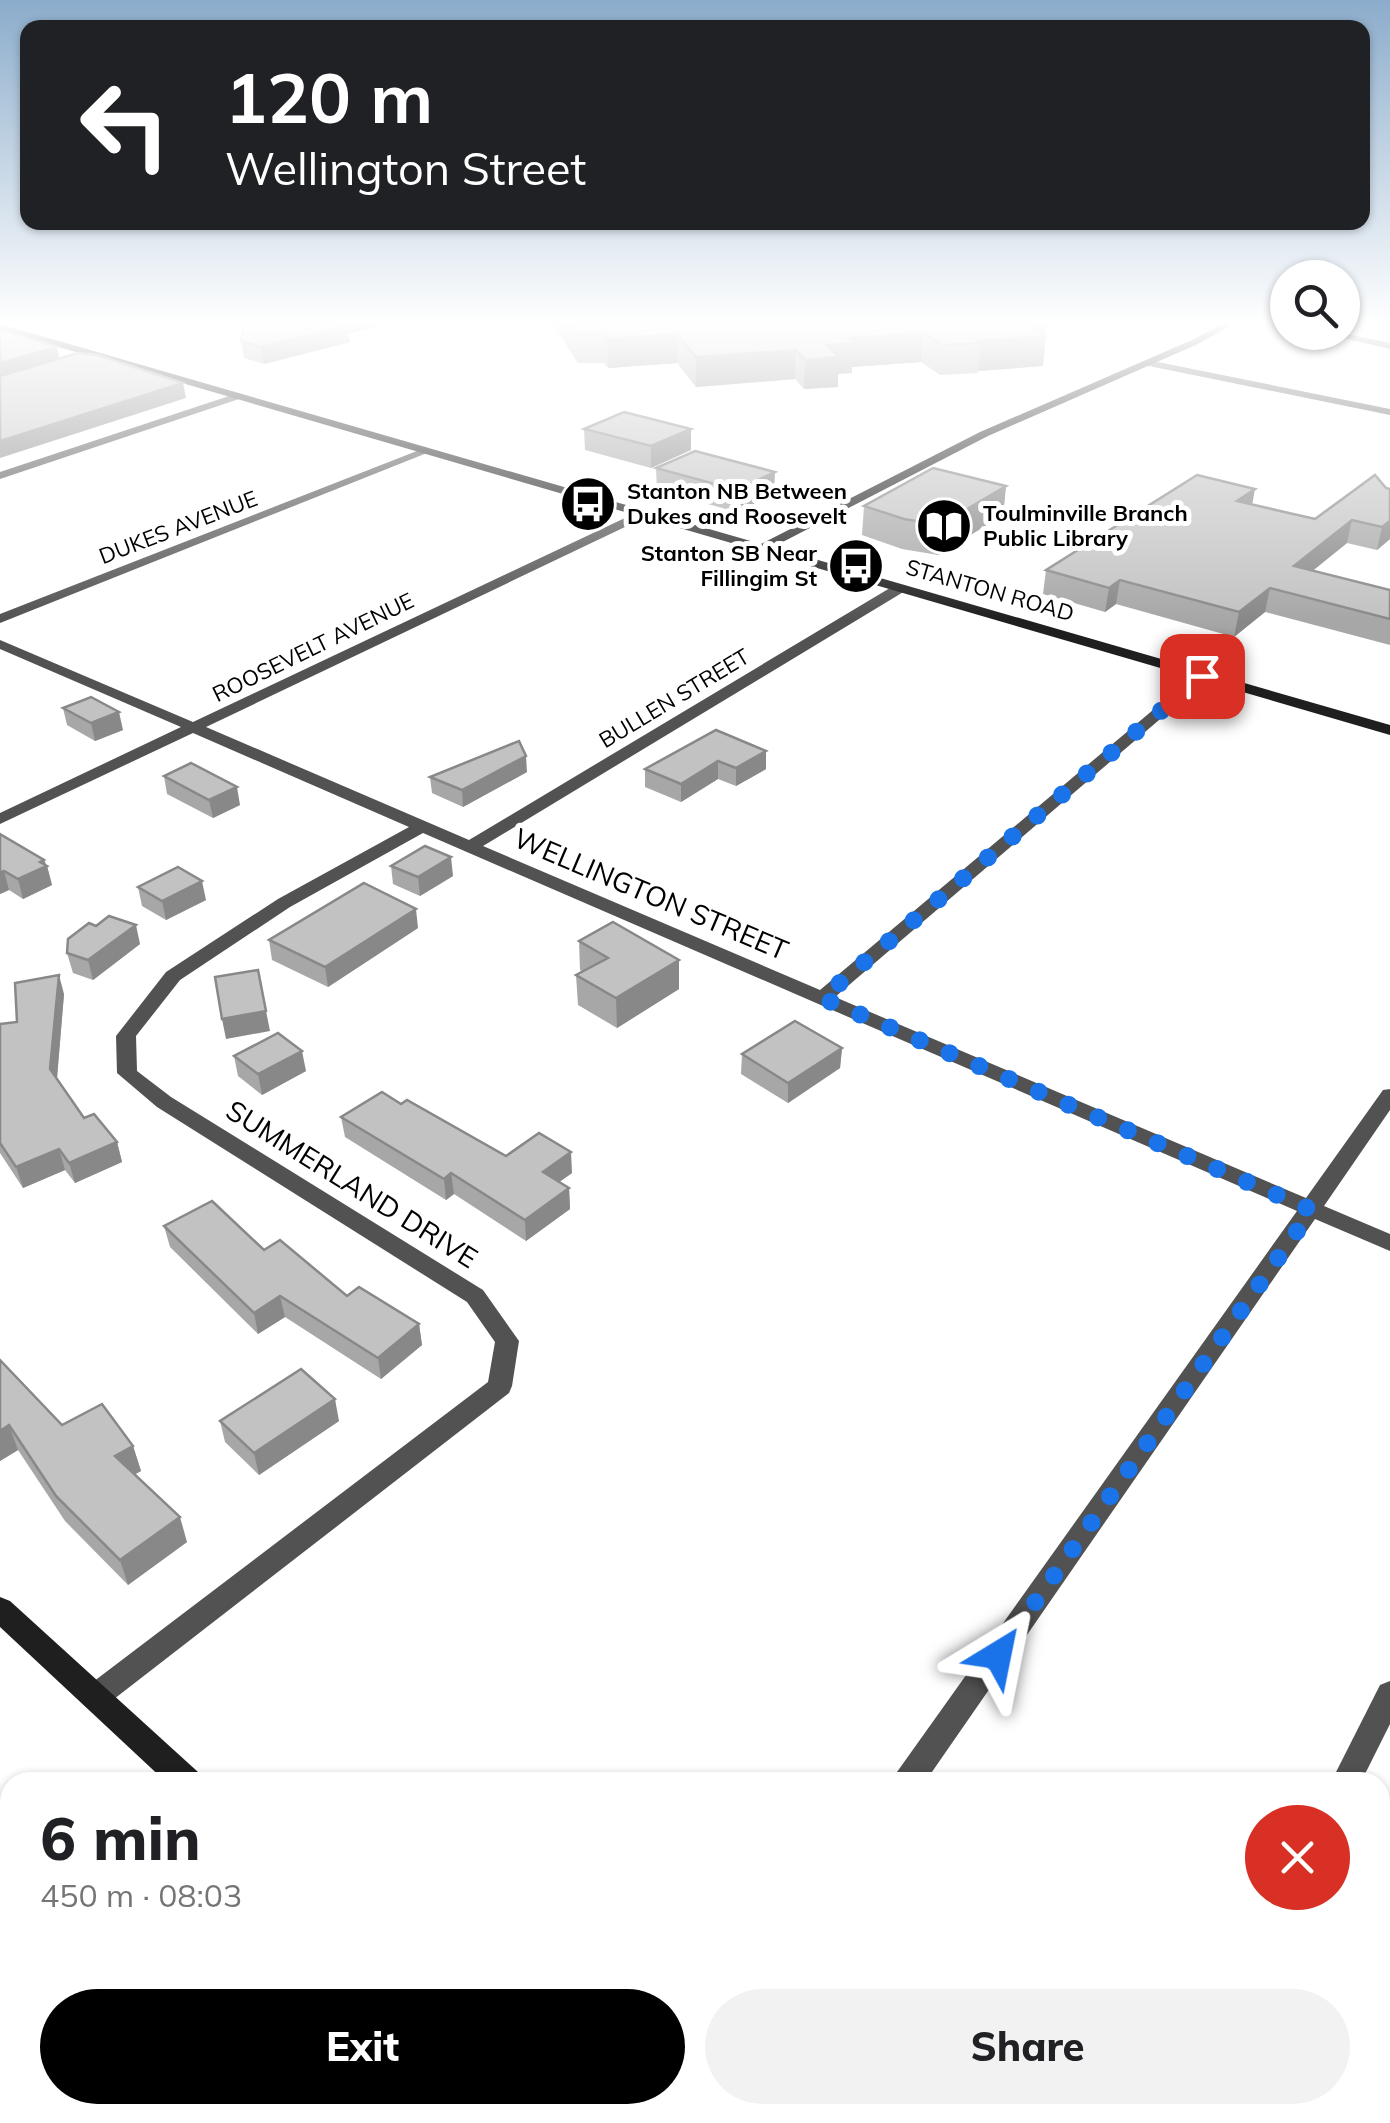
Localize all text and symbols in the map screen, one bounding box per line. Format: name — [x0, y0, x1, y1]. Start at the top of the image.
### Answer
text: 120 m — [225, 53, 433, 141]
icon: left — [60, 60, 190, 190]
text: Wellington Street — [225, 140, 586, 196]
map controls — [1270, 260, 1360, 350]
button: search — [1270, 260, 1360, 350]
bus stop icon: Stanton NB Between Dukes and Roosevelt — [558, 474, 618, 534]
place label: Stanton NB Between Dukes and Roosevelt — [627, 477, 847, 530]
street label: DUKES AVENUE — [95, 484, 261, 570]
library icon: Toulminville Branch Public Library — [914, 496, 974, 556]
place label: Toulminville Branch Public Library — [983, 499, 1188, 552]
bus stop icon: Stanton SB Near Fillingim St — [826, 536, 886, 596]
place label: Stanton SB Near Fillingim St — [641, 539, 817, 592]
street label: STANTON ROAD — [903, 553, 1077, 627]
street label: ROOSEVELT AVENUE — [208, 586, 418, 708]
pin — [1160, 634, 1245, 719]
street label: BULLEN STREET — [594, 642, 754, 754]
icon: arrive — [1175, 649, 1230, 704]
street label: WELLINGTON STREET — [509, 820, 794, 967]
street label: SUMMERLAND DRIVE — [220, 1092, 484, 1275]
position arrow — [946, 1603, 1050, 1707]
text: 6 min — [40, 1800, 201, 1875]
button: close — [1245, 1805, 1350, 1910]
text: 450 m · 08:03 — [40, 1875, 242, 1915]
button: Exit — [40, 1989, 685, 2104]
button: Share — [705, 1989, 1350, 2104]

